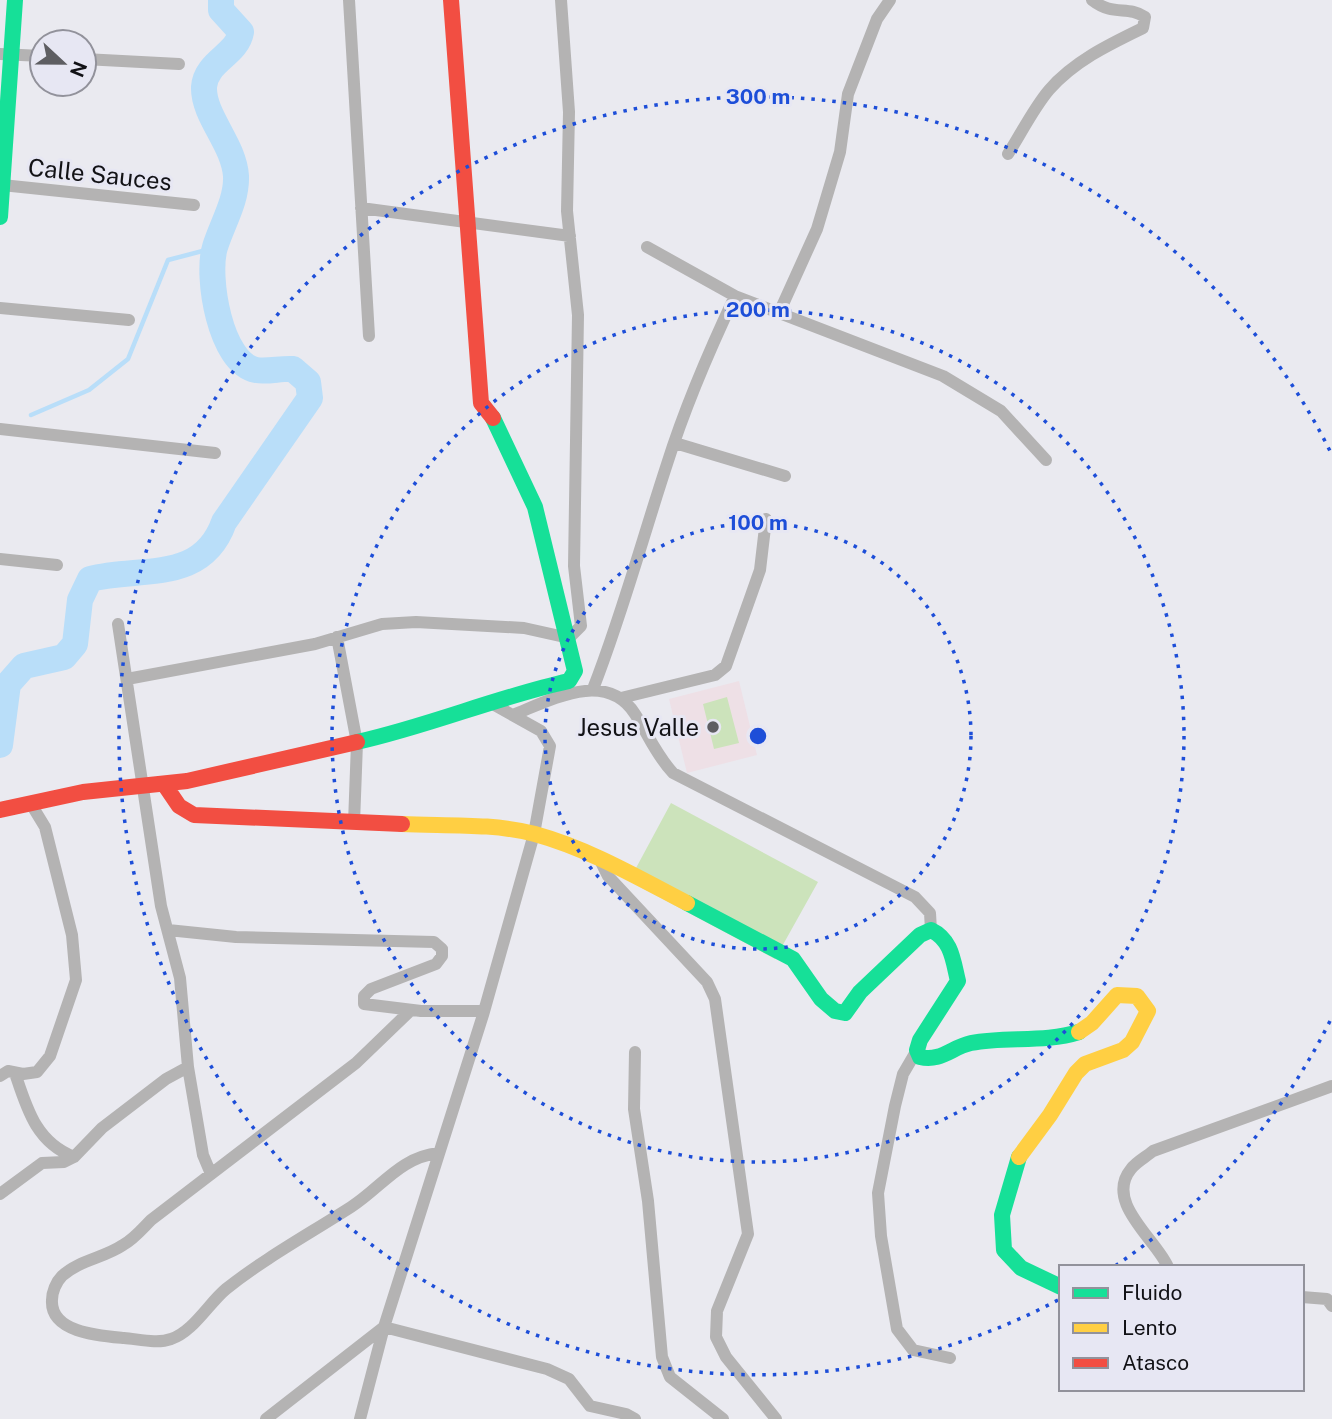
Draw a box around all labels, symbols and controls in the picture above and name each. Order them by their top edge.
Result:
north arrow [28,28,98,98]
text: N [66,58,92,80]
text: 300 m [726,84,790,109]
street label: Calle Sauces [27,153,173,195]
text: 200 m [726,297,790,322]
text: 100 m [728,510,788,535]
place label: Jesus Valle [577,713,699,741]
marker: Jesus Valle [705,719,721,735]
centre of rings [746,724,770,748]
legend [1059,1265,1304,1391]
text: Fluido [1122,1280,1182,1305]
text: Lento [1122,1315,1177,1340]
text: Atasco [1122,1350,1189,1375]

